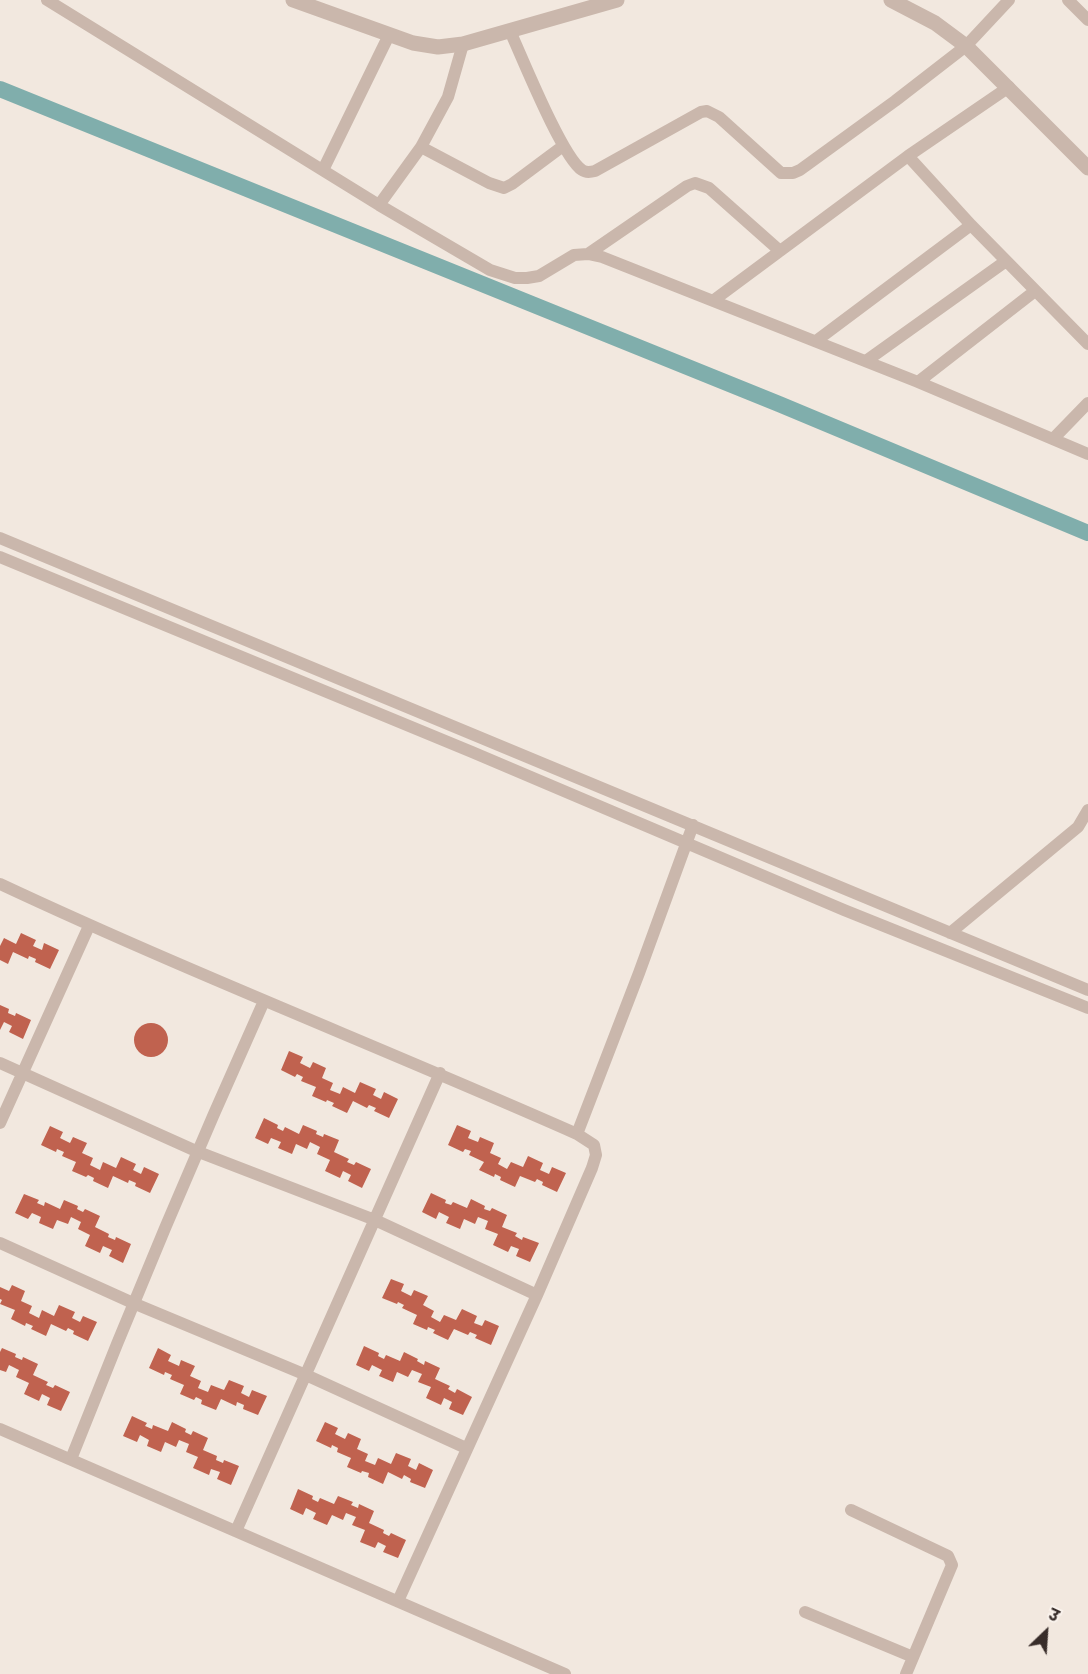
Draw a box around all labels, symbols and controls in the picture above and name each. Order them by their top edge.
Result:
north arrow [1016,1602,1076,1662]
text: उ [1045,1603,1063,1628]

